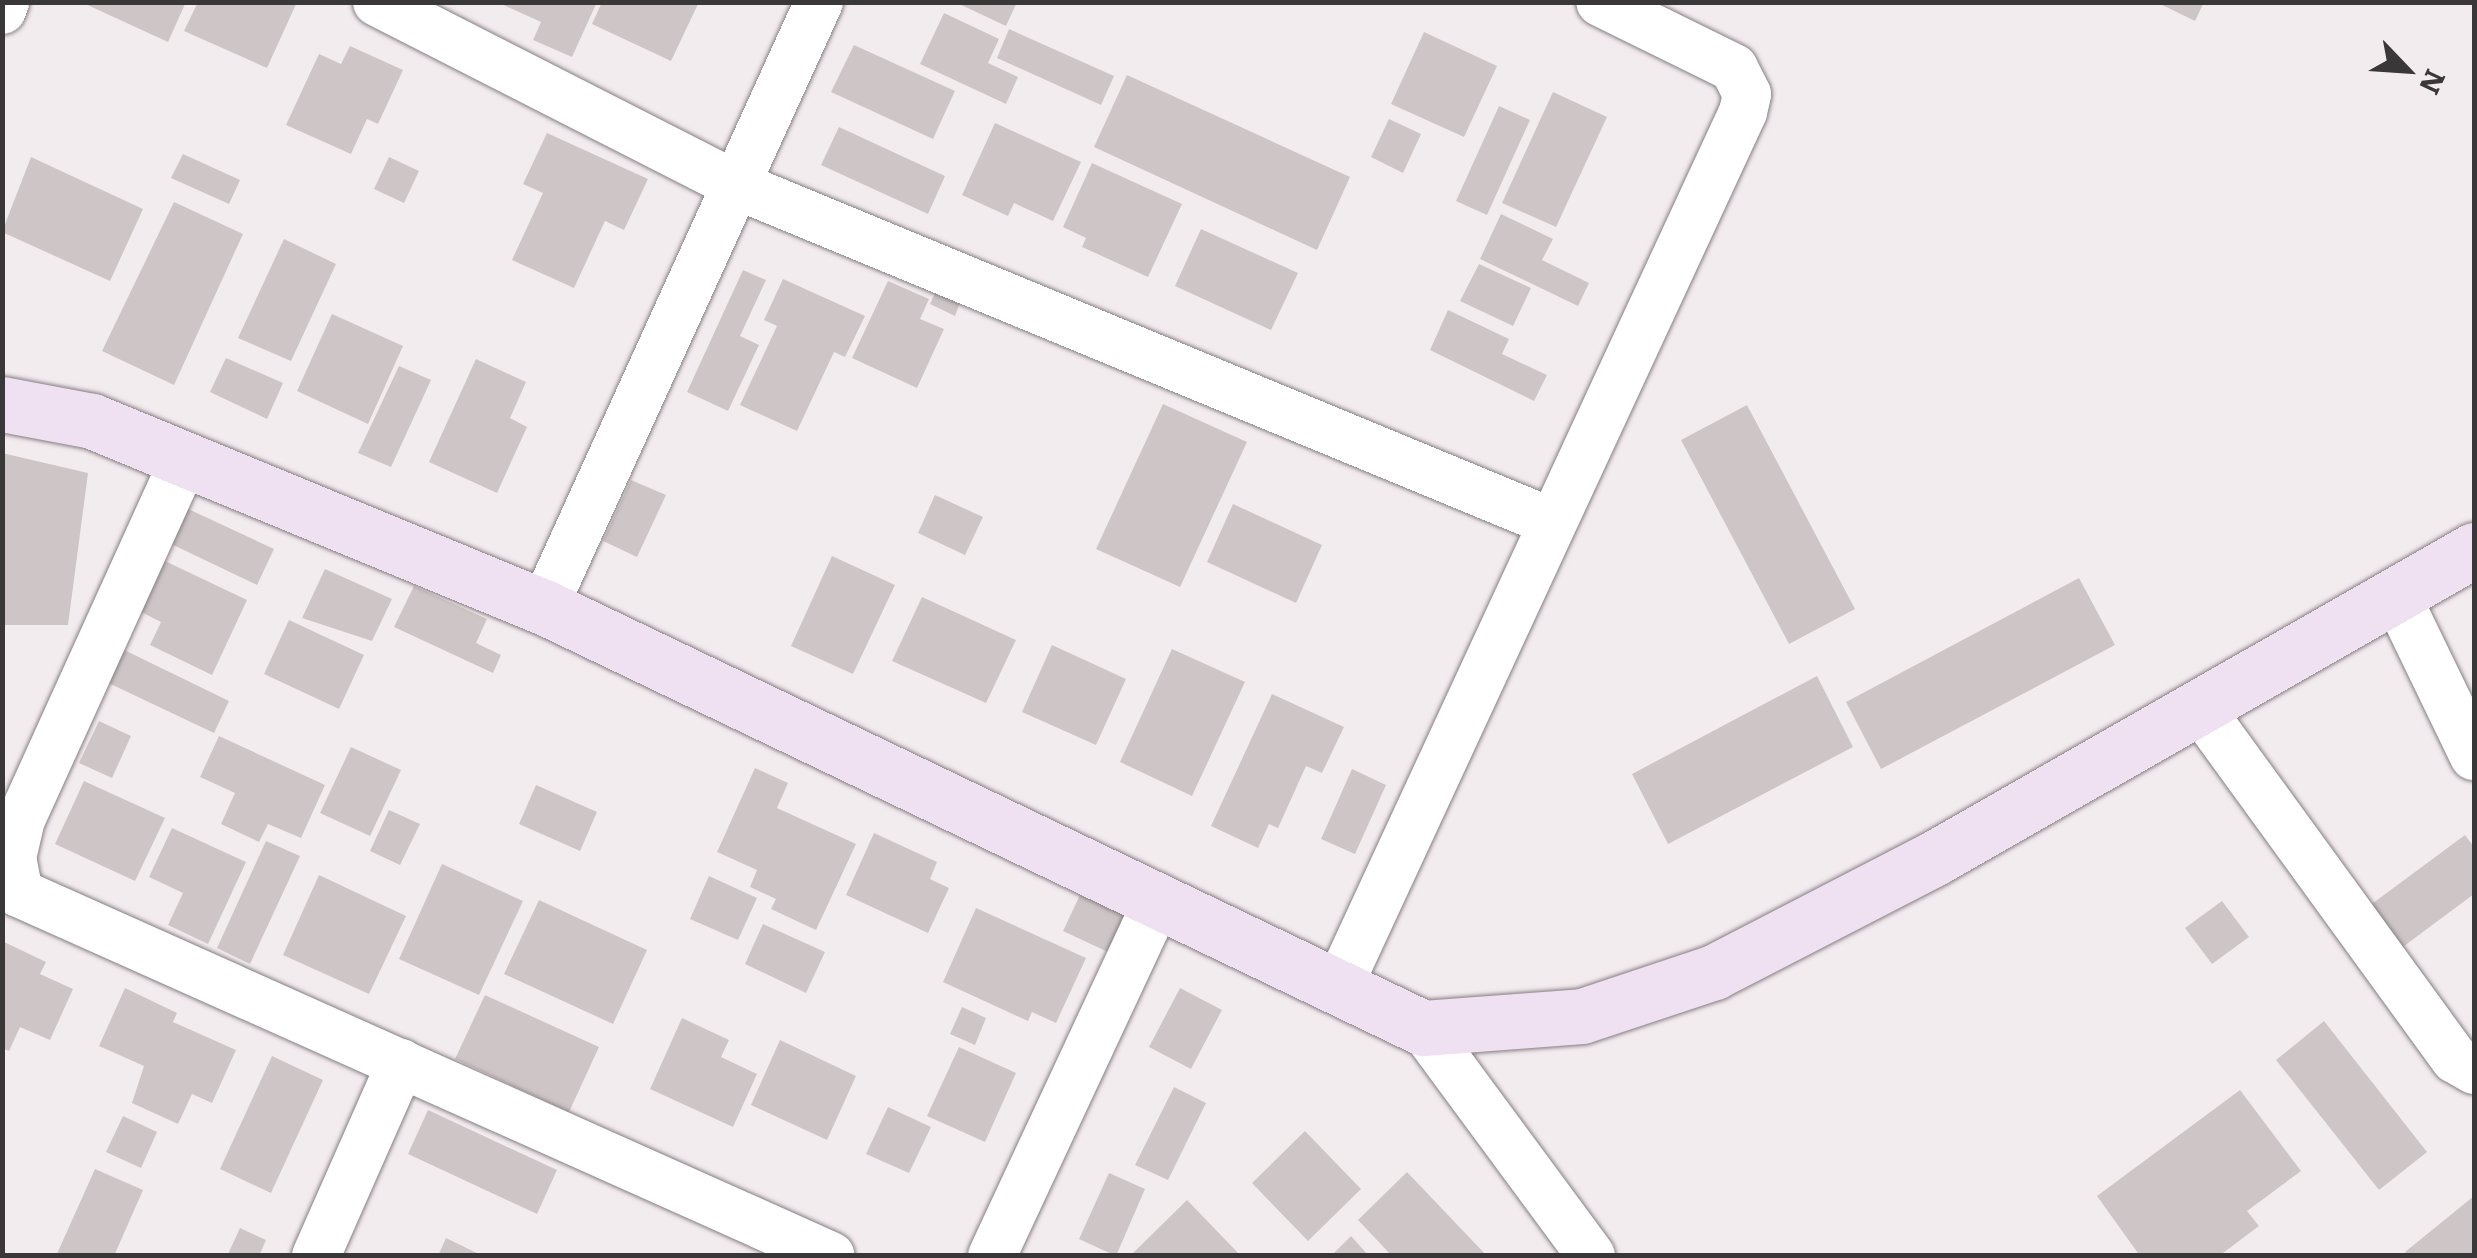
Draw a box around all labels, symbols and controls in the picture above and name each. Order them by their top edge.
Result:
north arrow [2357,20,2457,120]
text: N [2410,63,2458,102]

